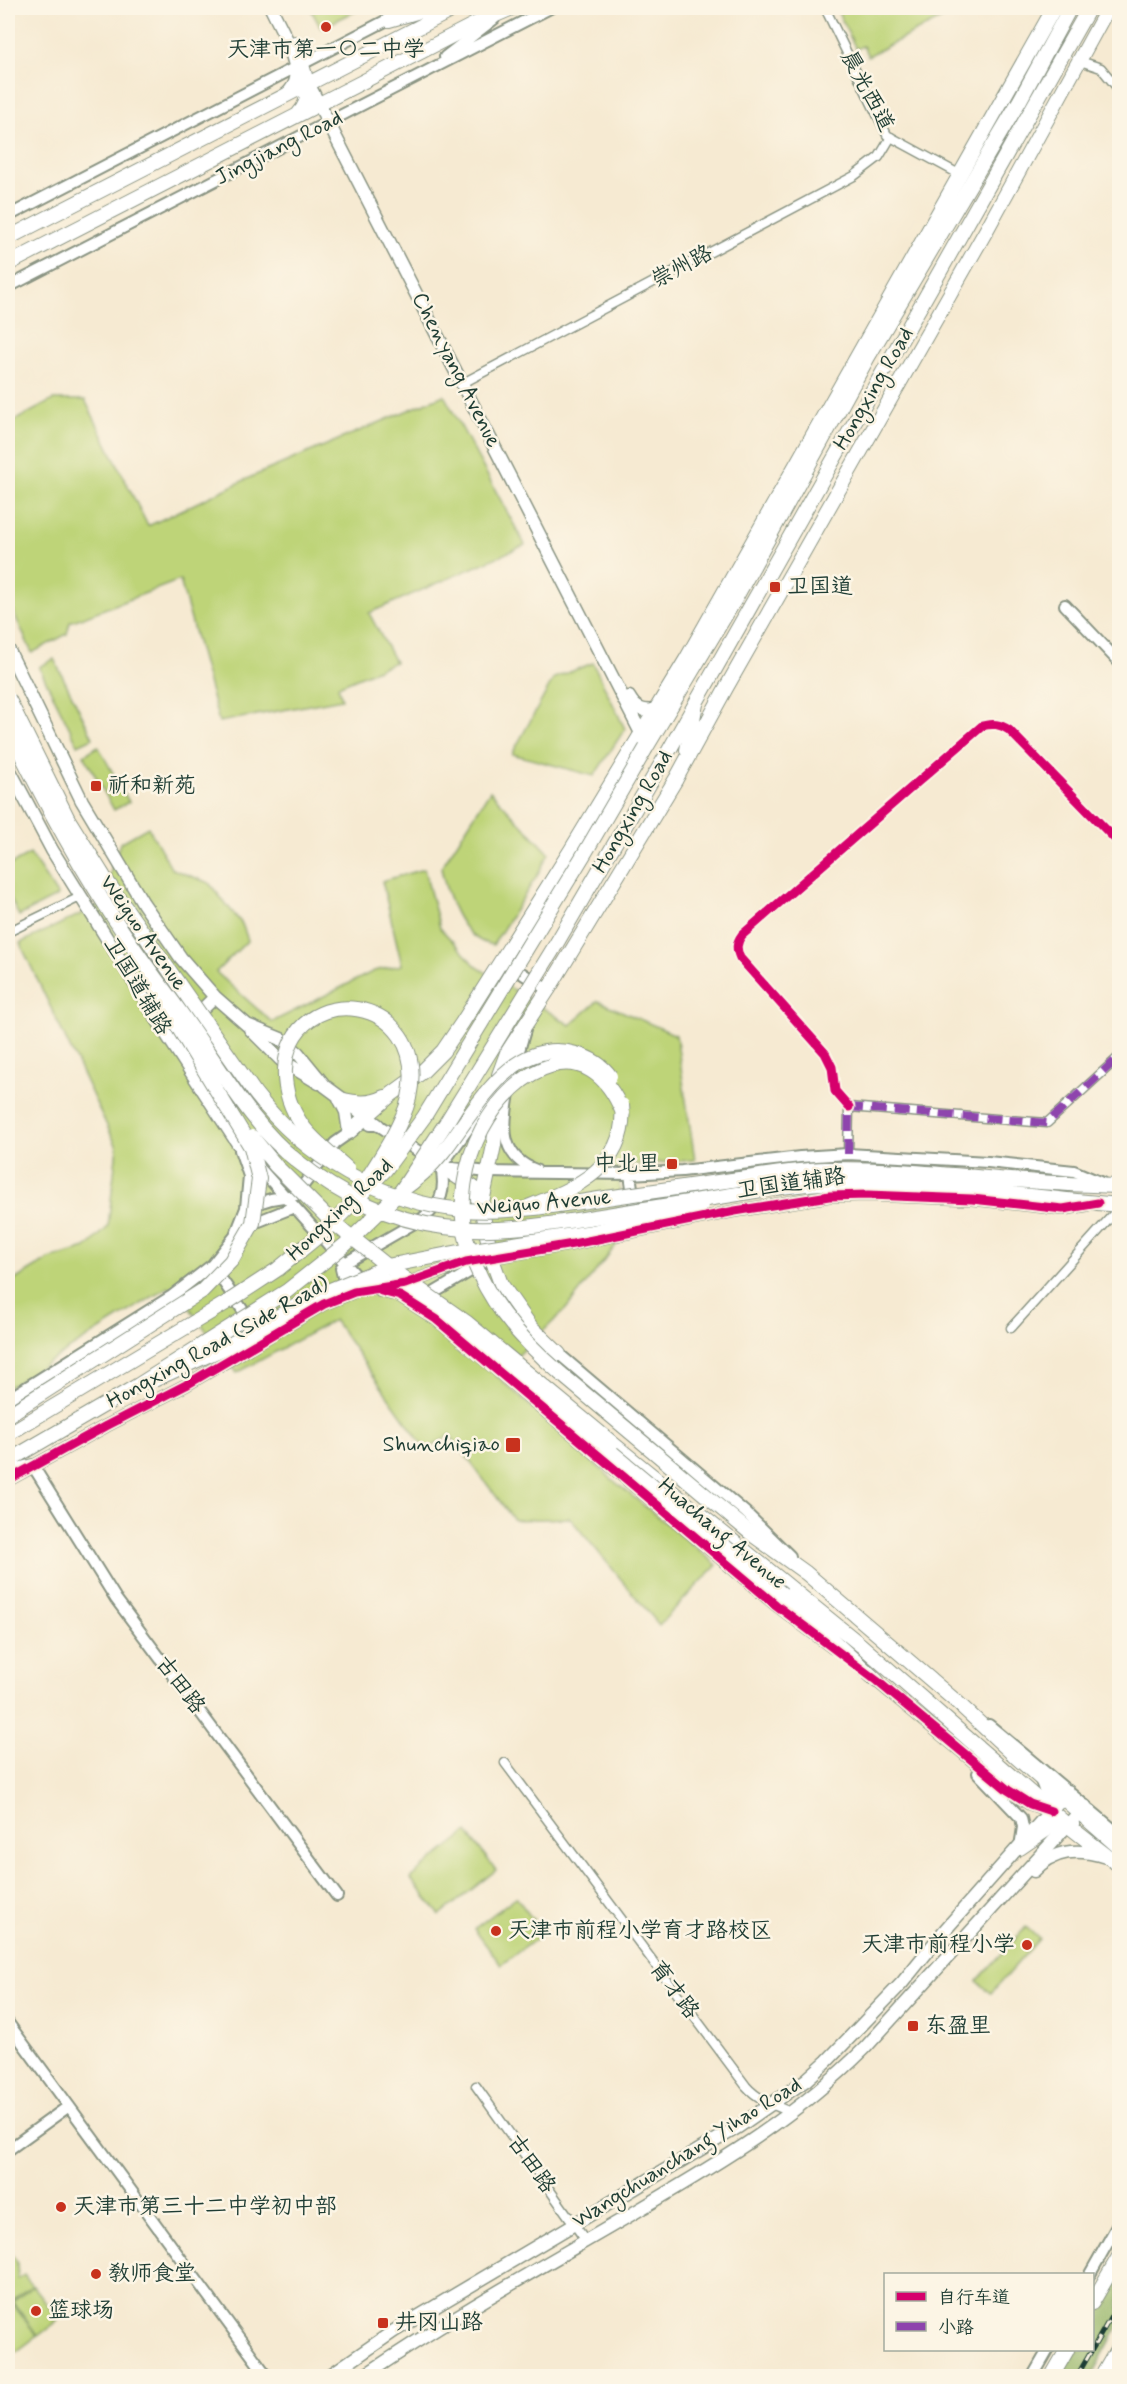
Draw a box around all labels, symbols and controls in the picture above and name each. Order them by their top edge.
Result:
marker: 天津市第一〇二中学 [319,20,333,34]
place label: 天津市第一〇二中学 [227,36,425,64]
street label: 晨光西道 [834,46,900,136]
street label: Jingjiang Road [210,104,349,195]
street label: 崇州路 [646,239,718,295]
street label: Chenyang Avenue [402,288,507,454]
street label: Hongxing Road [827,322,923,457]
place label: 卫国道 [787,573,853,601]
marker: 卫国道 [768,580,782,594]
street label: Hongxing Road [586,745,682,880]
place label: 祈和新苑 [108,772,196,800]
marker: 祈和新苑 [89,779,103,793]
street label: Weiguo Avenue [92,870,193,997]
street label: 卫国道辅路 [97,932,177,1040]
place label: 中北里 [594,1150,660,1178]
street label: Hongxing Road [281,1152,401,1270]
marker: 中北里 [665,1157,679,1171]
street label: 卫国道辅路 [735,1162,847,1206]
street label: Weiguo Avenue [476,1183,612,1224]
street label: Hongxing Road (Side Road) [102,1270,336,1418]
place label: Shunchiqiao [382,1431,500,1459]
marker: Shunchiqiao [504,1436,522,1454]
street label: Huachang Avenue [650,1472,792,1598]
street label: 古田路 [149,1650,211,1720]
place label: 天津市前程小学育才路校区 [508,1917,772,1945]
marker: 天津市前程小学育才路校区 [489,1924,503,1938]
place label: 天津市前程小学 [861,1931,1015,1959]
marker: 天津市前程小学 [1020,1938,1034,1952]
street label: 育才路 [643,1955,705,2025]
place label: 东盈里 [925,2012,991,2040]
marker: 东盈里 [906,2019,920,2033]
street label: Wangchuanchang Yihao Road [567,2071,808,2238]
street label: 古田路 [501,2129,561,2199]
place label: 天津市第三十二中学初中部 [73,2193,337,2221]
marker: 天津市第三十二中学初中部 [54,2200,68,2214]
place label: 教师食堂 [108,2260,196,2288]
marker: 教师食堂 [89,2267,103,2281]
legend [884,2273,1094,2351]
text: 自行车道 [938,2286,1010,2310]
place label: 篮球场 [48,2297,114,2325]
marker: 篮球场 [29,2304,43,2318]
place label: 井冈山路 [395,2309,483,2337]
marker: 井冈山路 [376,2316,390,2330]
text: 小路 [938,2316,974,2340]

